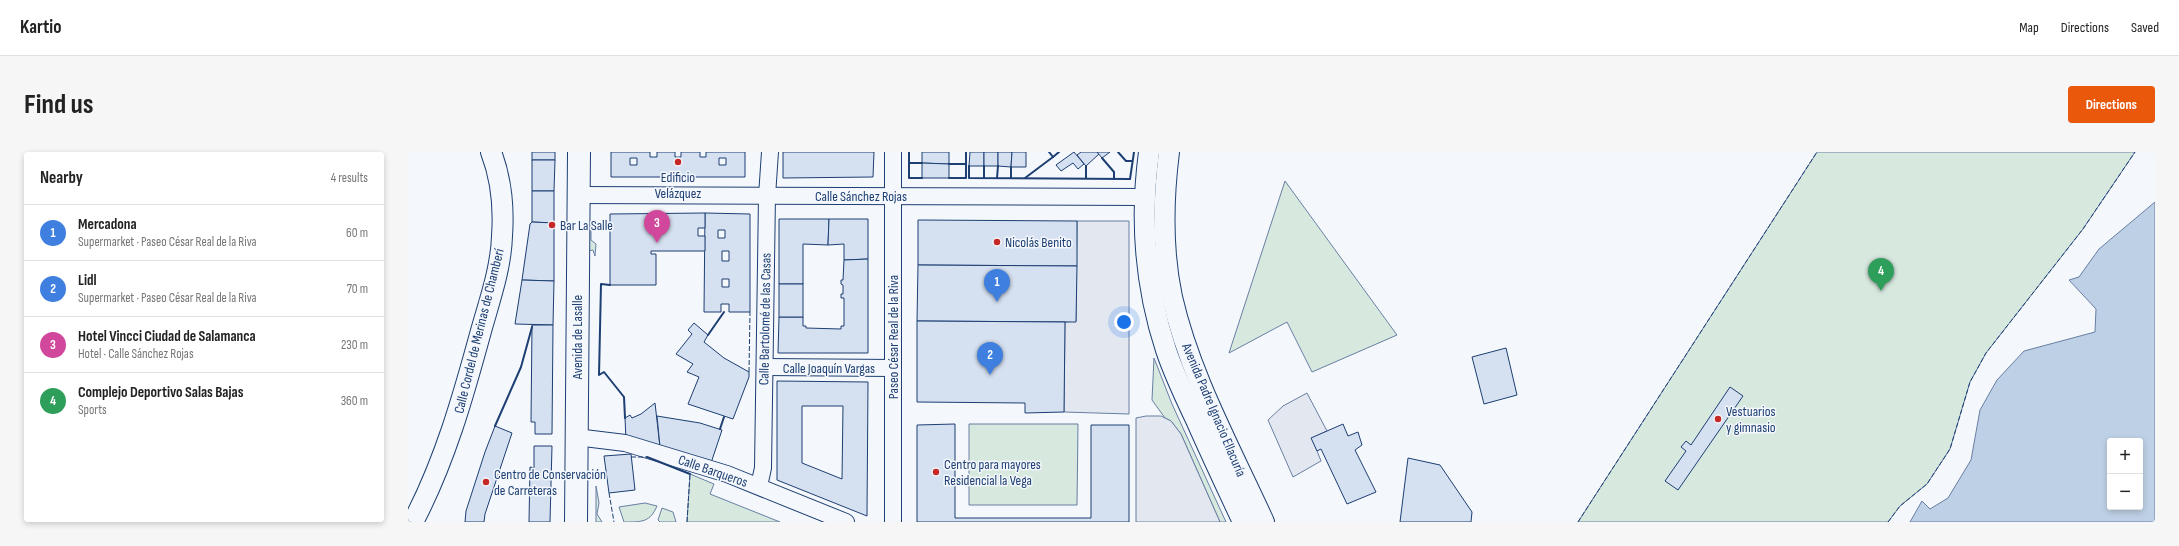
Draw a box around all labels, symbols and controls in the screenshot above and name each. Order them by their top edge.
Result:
text: Kartio [20,16,62,39]
text: Map [2019,19,2039,36]
text: Directions [2061,19,2109,36]
text: Saved [2131,19,2159,36]
button: Directions [2068,86,2155,123]
text: Find us [24,88,93,121]
marker: Edificio Velázquez [673,157,683,167]
text: Nearby [40,168,83,188]
place label: Edificio Velázquez [655,169,701,202]
text: 4 results [331,170,368,186]
street label: Calle Sánchez Rojas [815,188,907,205]
pin: 3 [644,210,670,243]
text: Mercadona [78,215,137,234]
place label: Bar La Salle [560,217,613,234]
marker: Bar La Salle [547,220,557,230]
text: 1 [50,225,56,241]
text: 60 m [346,225,368,241]
text: Supermarket · Paseo César Real de la Riva [78,234,257,250]
place label: Nicolás Benito [1005,234,1072,251]
marker: Nicolás Benito [992,237,1002,247]
street label: Calle Cordel de Merinas de Chamberí [450,246,508,415]
street label: Calle Bartolomé de las Casas [755,253,775,385]
pin: 4 [1868,258,1894,291]
pin: 1 [984,269,1010,302]
text: Lidl [78,271,97,290]
street label: Paseo César Real de la Riva [885,275,902,399]
text: 2 [50,281,56,297]
text: 70 m [347,281,368,297]
text: Supermarket · Paseo César Real de la Riva [78,290,257,306]
street label: Avenida de Lasalle [569,295,586,380]
your location [1114,312,1134,332]
text: Hotel Vincci Ciudad de Salamanca [78,327,256,346]
text: 3 [50,337,56,353]
text: 230 m [341,337,368,353]
street label: Avenida Padre Ignacio Ellacuría [1178,340,1250,479]
pin: 2 [977,342,1003,375]
text: Hotel · Calle Sánchez Rojas [78,346,194,362]
street label: Calle Joaquín Vargas [783,360,875,377]
text: Complejo Deportivo Salas Bajas [78,383,243,402]
text: 4 [50,393,56,409]
text: 360 m [341,393,368,409]
text: Sports [78,402,107,418]
place label: Vestuarios y gimnasio [1726,403,1776,436]
marker: Vestuarios y gimnasio [1713,414,1723,424]
map controls [2107,438,2143,510]
button: + [2107,438,2143,474]
street label: Calle Barqueros [676,451,750,491]
place label: Centro para mayores Residencial la Vega [944,456,1041,489]
place label: Centro de Conservación de Carreteras [494,466,606,499]
marker: Centro para mayores Residencial la Vega [931,467,941,477]
button: − [2107,474,2143,510]
marker: Centro de Conservación de Carreteras [481,477,491,487]

